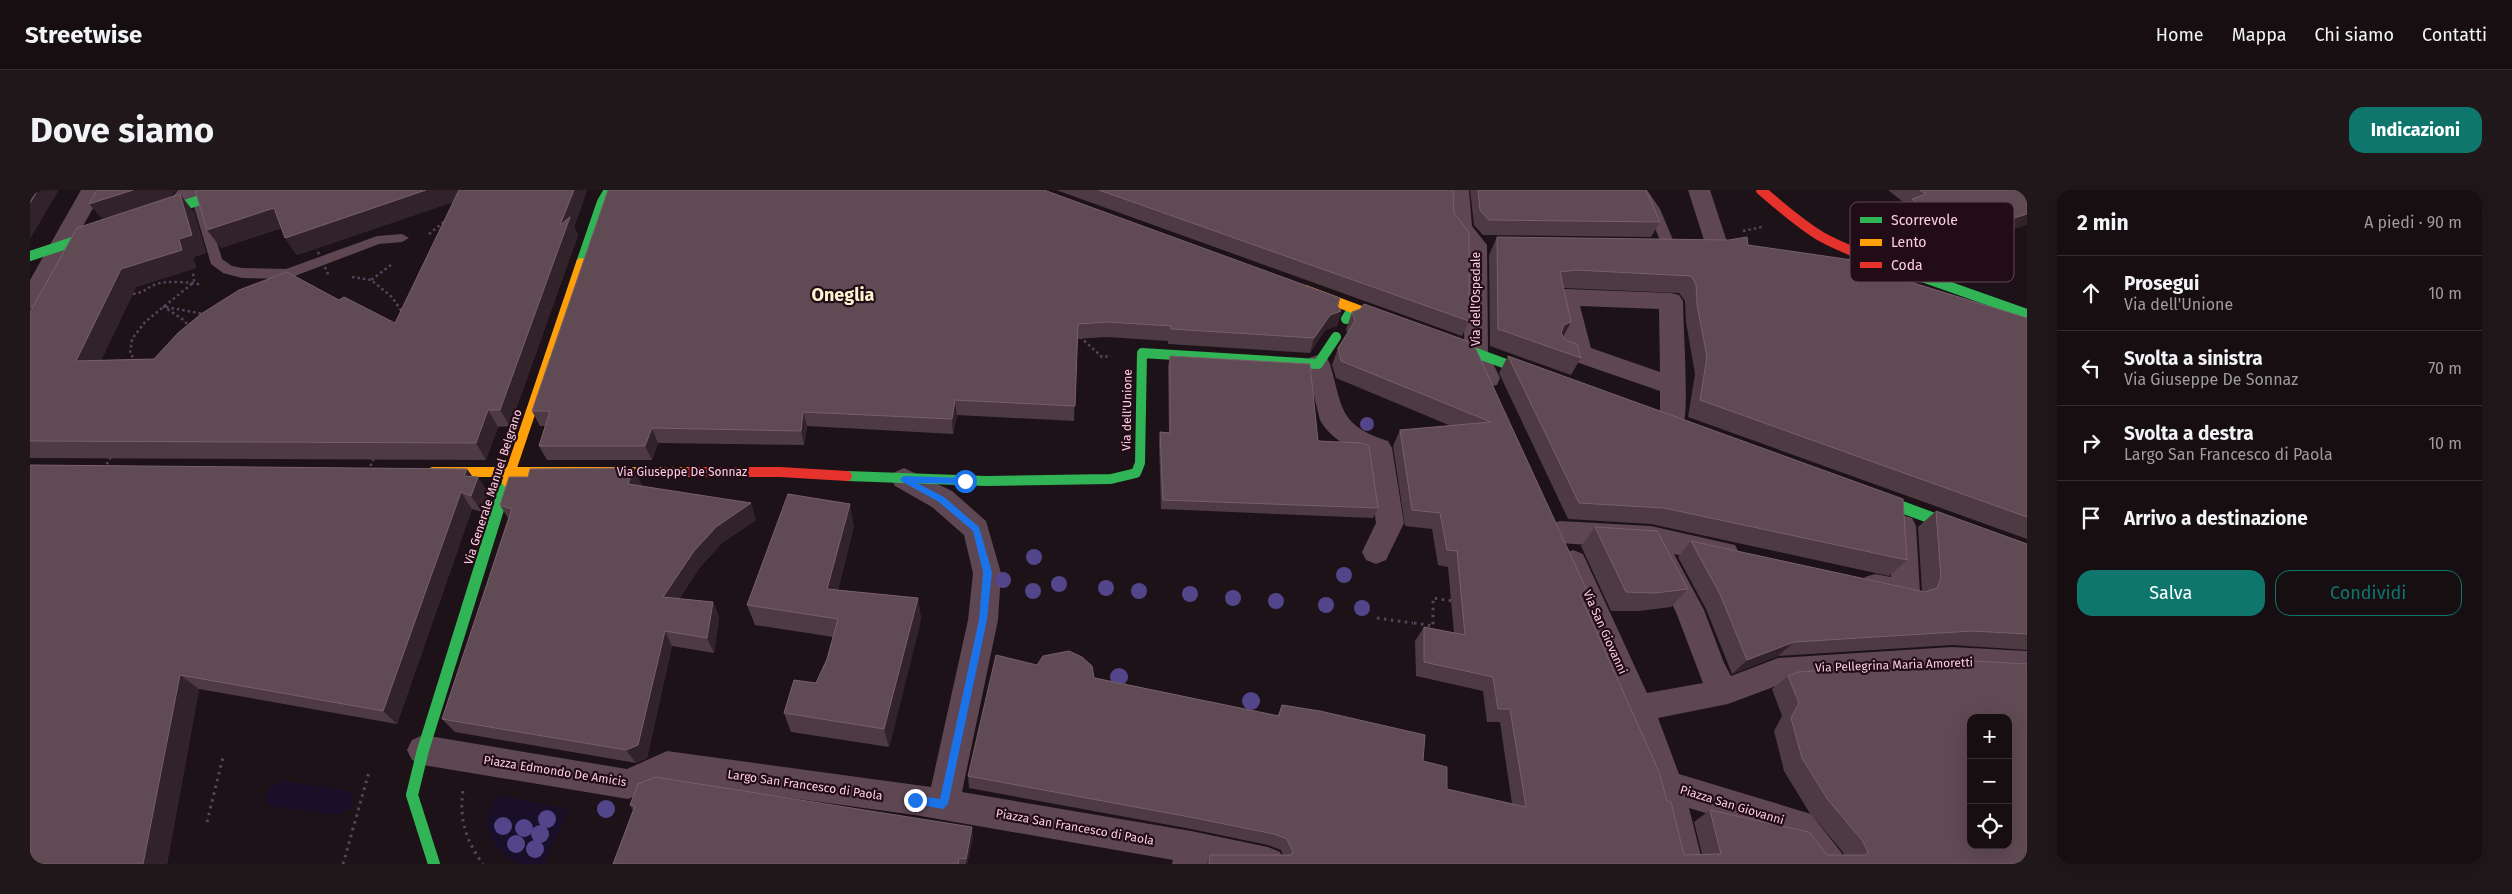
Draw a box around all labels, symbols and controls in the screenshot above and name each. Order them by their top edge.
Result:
text: Streetwise [25,21,142,49]
text: Home [2156,24,2204,46]
text: Mappa [2232,24,2286,46]
text: Chi siamo [2314,24,2394,46]
text: Contatti [2422,24,2487,46]
button: Indicazioni [2349,107,2482,153]
text: Dove siamo [30,109,214,151]
legend [1850,202,2014,282]
text: 2 min [2077,210,2129,236]
text: Scorrevole [1891,212,1958,229]
text: A piedi · 90 m [2364,213,2462,232]
text: Lento [1891,234,1926,251]
street label: Via dell'Ospedale [1469,252,1483,346]
text: Coda [1891,257,1923,274]
text: Prosegui [2124,272,2199,295]
icon: ahead [2077,279,2105,307]
district label: Oneglia [812,284,875,306]
text: 10 m [2428,284,2462,303]
text: Via dell'Unione [2124,295,2233,314]
text: Svolta a sinistra [2124,347,2263,370]
icon: left [2077,354,2105,382]
text: 70 m [2428,359,2462,378]
street label: Via dell'Unione [1119,369,1135,451]
text: Via Giuseppe De Sonnaz [2124,370,2298,389]
street label: Via Generale Manuel Belgrano [461,407,525,567]
text: Svolta a destra [2124,422,2254,445]
icon: right [2077,429,2105,457]
text: 10 m [2428,434,2462,453]
text: Largo San Francesco di Paola [2124,445,2333,464]
street label: Via Giuseppe De Sonnaz [617,465,747,479]
route start [954,470,977,493]
icon: arrive [2077,504,2105,532]
text: Arrivo a destinazione [2124,507,2308,530]
button: Salva [2077,570,2265,616]
button: Condividi [2275,570,2462,616]
street label: Via San Giovanni [1580,588,1630,676]
street label: Via Pellegrina Maria Amoretti [1815,655,1973,675]
map controls [1967,714,2012,849]
button: + [1967,714,2012,759]
street label: Piazza Edmondo De Amicis [482,753,628,789]
button: − [1967,759,2012,804]
street label: Largo San Francesco di Paola [727,767,883,803]
street label: Piazza San Giovanni [1678,783,1786,827]
route end [904,789,927,812]
button: locate [1967,804,2012,849]
street label: Piazza San Francesco di Paola [995,806,1155,848]

